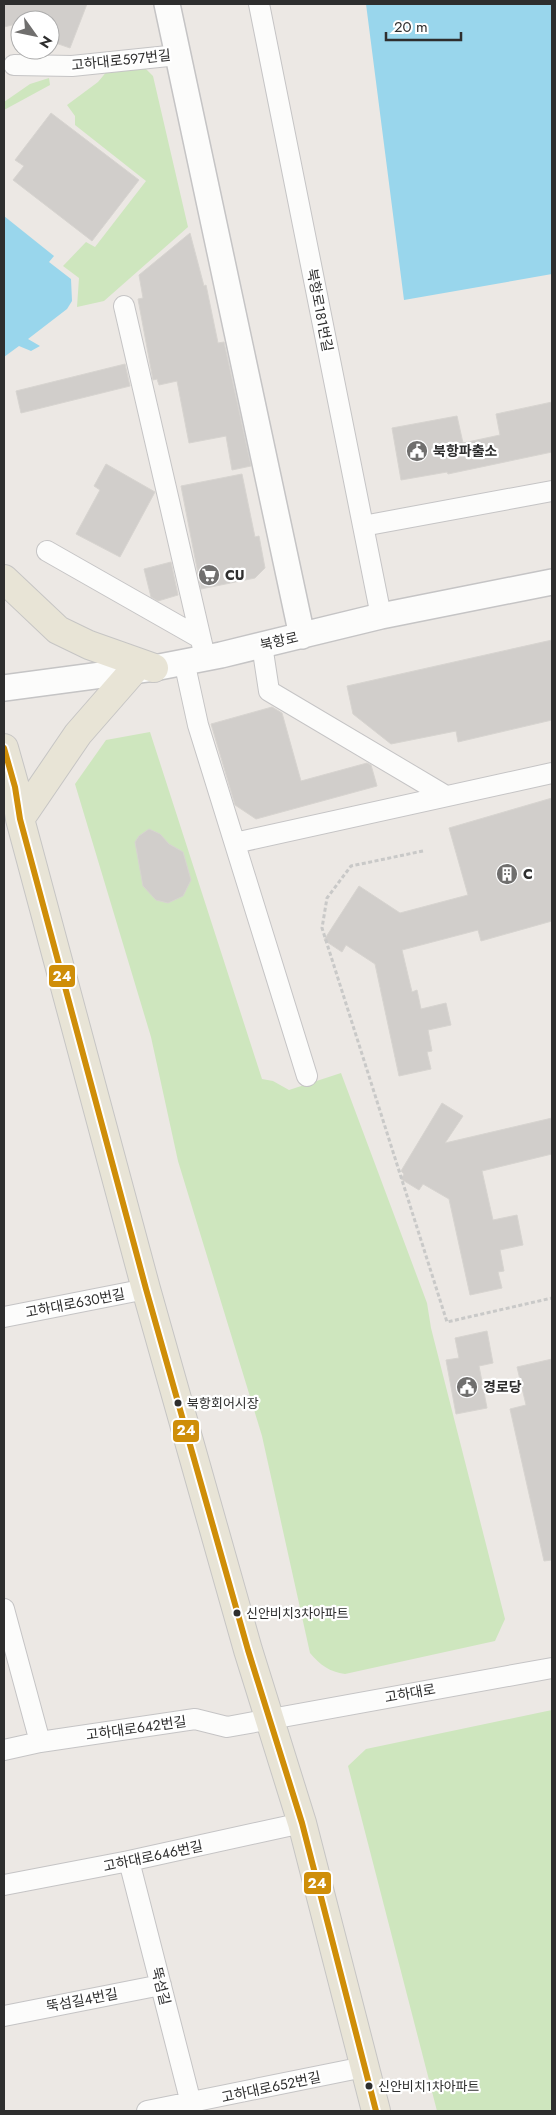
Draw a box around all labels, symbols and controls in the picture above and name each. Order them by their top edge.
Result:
north arrow [10,10,60,60]
scale bar [386,10,461,42]
text: 20 m [394,16,428,38]
text: N [34,32,57,52]
street label: 고하대로597번길 [70,45,172,75]
street label: 북항로181번길 [302,267,338,353]
public building icon: 북항파출소 [405,439,429,463]
place label: 북항파출소 [433,441,498,461]
supermarket icon: CU [197,563,221,587]
place label: CU [225,565,245,585]
street label: 북항로 [258,627,300,655]
building icon: C [495,862,519,886]
place label: C [523,864,533,884]
line badge: 24 [48,964,76,988]
text: 24 [53,966,72,986]
street label: 고하대로630번길 [23,1284,127,1322]
public building icon: 경로당 [455,1375,479,1399]
place label: 경로당 [483,1377,522,1397]
place label: 북항회어시장 [187,1394,259,1413]
marker: 북항회어시장 [173,1398,183,1408]
line badge: 24 [172,1419,200,1443]
text: 24 [177,1420,196,1440]
place label: 신안비치3차아파트 [246,1604,349,1623]
marker: 신안비치3차아파트 [232,1608,242,1618]
street label: 고하대로 [383,1679,437,1707]
street label: 고하대로642번길 [84,1711,188,1745]
street label: 고하대로646번길 [101,1836,205,1876]
line badge: 24 [303,1871,332,1895]
text: 24 [308,1873,327,1893]
street label: 뚝섬길 [147,1965,175,2007]
street label: 뚝섬길4번길 [44,1983,120,2017]
street label: 고하대로652번길 [219,2067,323,2107]
place label: 신안비치1차아파트 [378,2077,480,2096]
marker: 신안비치1차아파트 [364,2081,374,2091]

